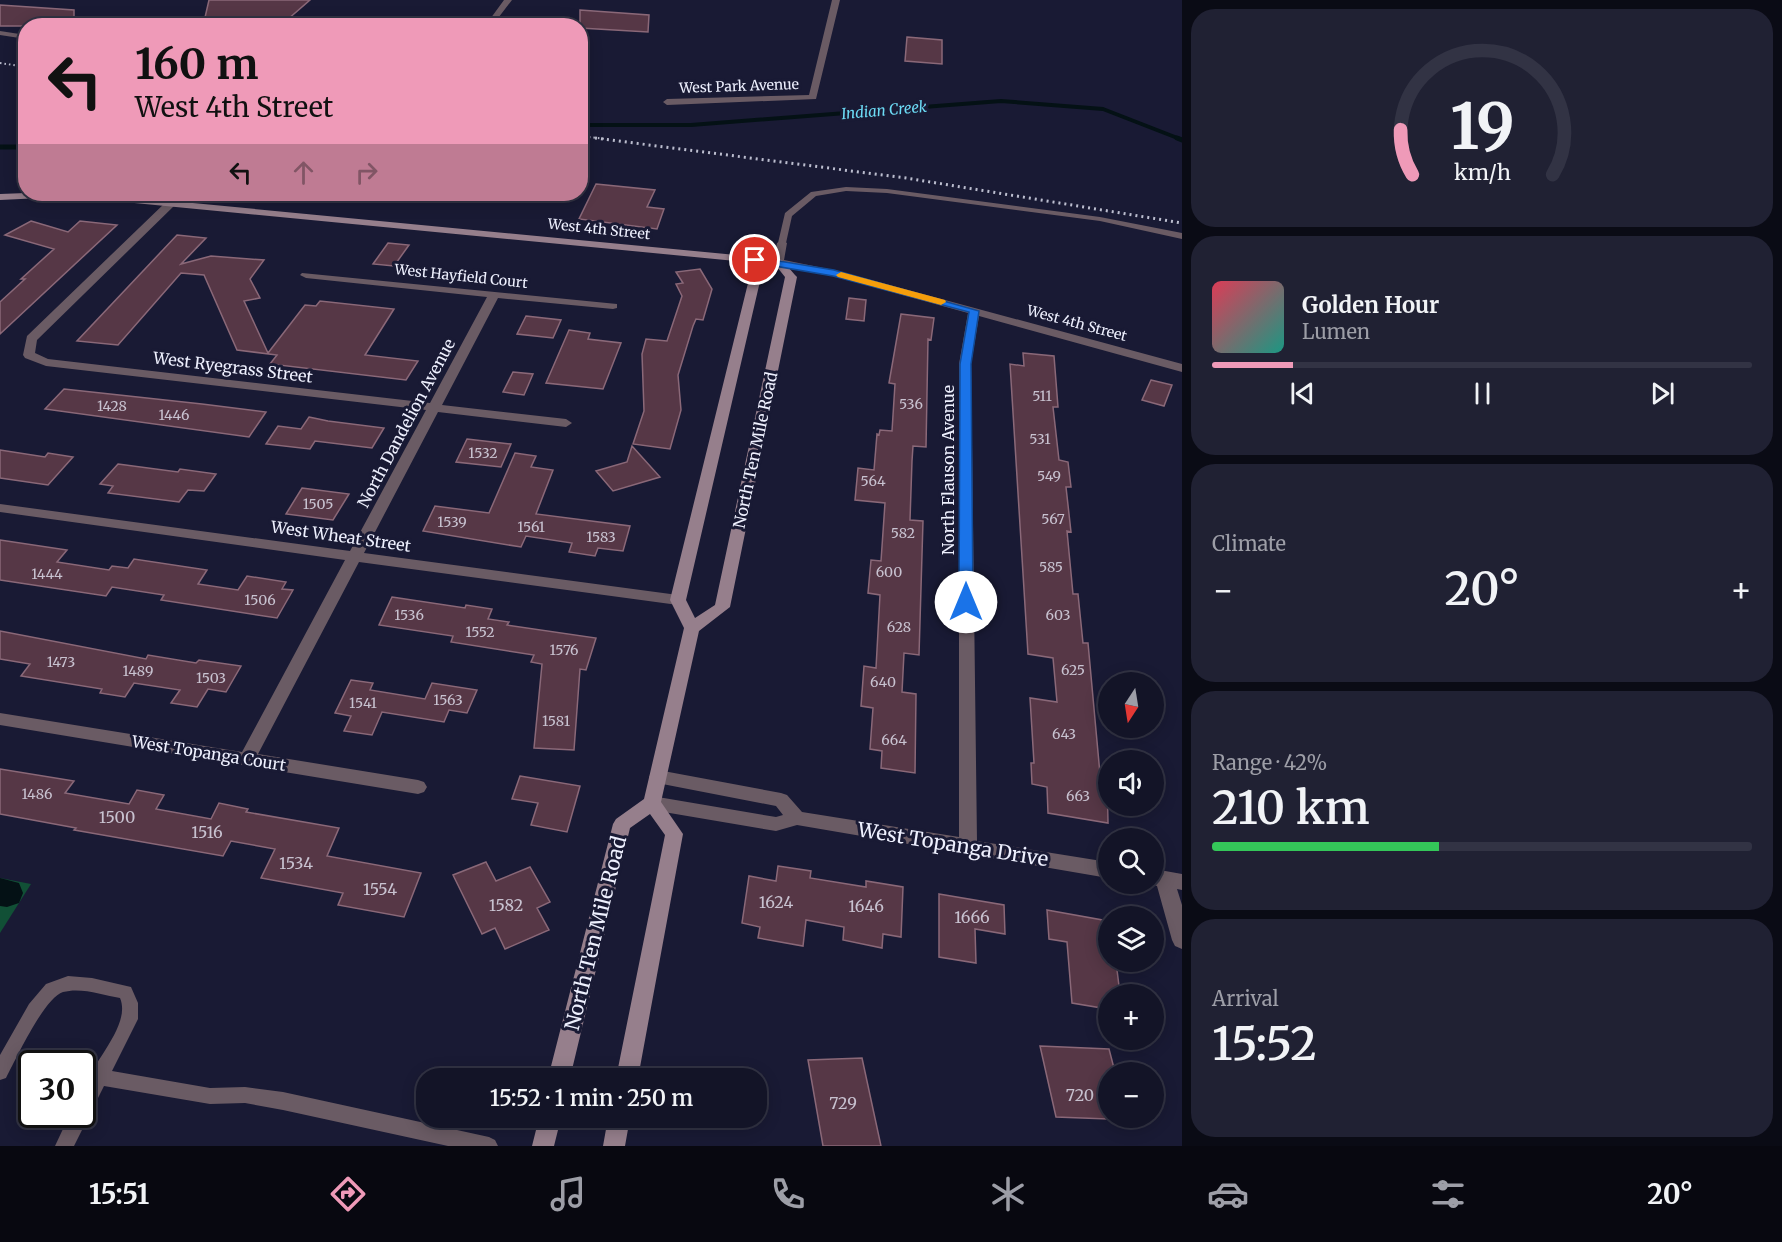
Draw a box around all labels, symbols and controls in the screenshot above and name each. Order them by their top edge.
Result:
text: 160 m [135,38,259,90]
icon: left [36,42,114,120]
street label: West Park Avenue [678,75,799,97]
text: 19 [1450,88,1514,166]
text: West 4th Street [135,90,333,124]
water label: Indian Creek [840,97,928,123]
icon: left [224,156,257,189]
icon: ahead [287,156,320,189]
icon: right [350,156,383,189]
text: km/h [1454,160,1510,187]
street label: West 4th Street [546,215,652,243]
pin [729,234,780,285]
icon: arrive [738,243,771,276]
street label: West Hayfield Court [392,260,529,292]
text: Golden Hour [1302,291,1439,319]
street label: West 4th Street [1024,301,1129,345]
text: Lumen [1302,319,1370,344]
street label: North Dandelion Avenue [353,335,459,511]
street label: West Ryegrass Street [151,347,315,387]
street label: North Ten Mile Road [729,370,781,530]
icon: previous [1286,377,1319,410]
icon: pause [1466,377,1499,410]
icon: next [1646,377,1679,410]
street label: North Flauson Avenue [938,385,958,555]
house number: 511 [1032,387,1052,405]
house number: 536 [899,395,923,413]
house number: 1428 [97,397,127,415]
house number: 1446 [158,406,190,424]
house number: 531 [1029,430,1051,448]
house number: 1532 [468,444,498,462]
house number: 549 [1037,467,1061,485]
house number: 564 [860,472,886,490]
house number: 1505 [303,495,333,513]
house number: 567 [1041,510,1065,528]
house number: 1539 [437,513,467,531]
street label: West Wheat Street [269,516,413,556]
house number: 1561 [517,518,545,536]
house number: 582 [891,524,915,542]
house number: 1583 [586,528,616,546]
text: Climate [1212,531,1286,556]
house number: 585 [1039,558,1063,576]
text: 20° [1444,561,1520,617]
house number: 600 [876,563,902,581]
house number: 1444 [31,565,63,583]
position arrow [934,570,998,634]
text: − [1212,570,1234,611]
text: + [1730,570,1752,611]
house number: 1506 [244,591,276,609]
house number: 1536 [394,606,424,624]
house number: 603 [1046,606,1070,624]
house number: 628 [887,618,911,636]
house number: 1552 [465,623,495,641]
house number: 1576 [549,641,579,659]
house number: 1473 [47,653,75,671]
house number: 625 [1061,661,1085,679]
house number: 1489 [123,662,153,680]
house number: 1503 [196,669,226,687]
north arrow [1098,672,1164,738]
map controls [1098,672,1164,1128]
house number: 640 [870,673,896,691]
house number: 1563 [433,691,463,709]
house number: 1541 [349,694,377,712]
house number: 1581 [542,712,570,730]
house number: 643 [1052,725,1076,743]
street label: West Topanga Court [130,731,288,775]
house number: 664 [881,731,907,749]
button: sound [1098,750,1164,816]
text: Range · 42% [1212,750,1327,775]
text: 210 km [1212,780,1370,836]
house number: 1486 [22,785,52,803]
house number: 663 [1066,787,1090,805]
house number: 1500 [99,807,135,827]
street label: West Topanga Drive [855,816,1050,871]
house number: 1516 [191,822,223,842]
button: search [1098,828,1164,894]
street label: North Ten Mile Road [559,833,631,1033]
house number: 1534 [279,853,313,873]
house number: 1554 [363,879,397,899]
house number: 1624 [759,892,793,912]
house number: 1582 [489,895,523,915]
house number: 1646 [848,896,884,916]
button: layers [1098,906,1164,972]
house number: 1666 [954,907,990,927]
button: + [1098,984,1164,1050]
text: Arrival [1212,986,1279,1011]
text: 15:52 [1212,1016,1317,1072]
speed limit sign: 30 [18,1050,96,1128]
button: − [1098,1062,1164,1128]
text: 15:52 · 1 min · 250 m [490,1084,693,1112]
house number: 720 [1066,1085,1094,1105]
house number: 729 [829,1093,857,1113]
icon: directions [327,1173,369,1215]
icon: music [547,1173,589,1215]
icon: phone [767,1173,809,1215]
icon: climate [987,1173,1029,1215]
icon: car [1207,1173,1249,1215]
icon: filters [1427,1173,1469,1215]
text: 15:51 [89,1177,149,1211]
text: 20° [1647,1177,1693,1211]

